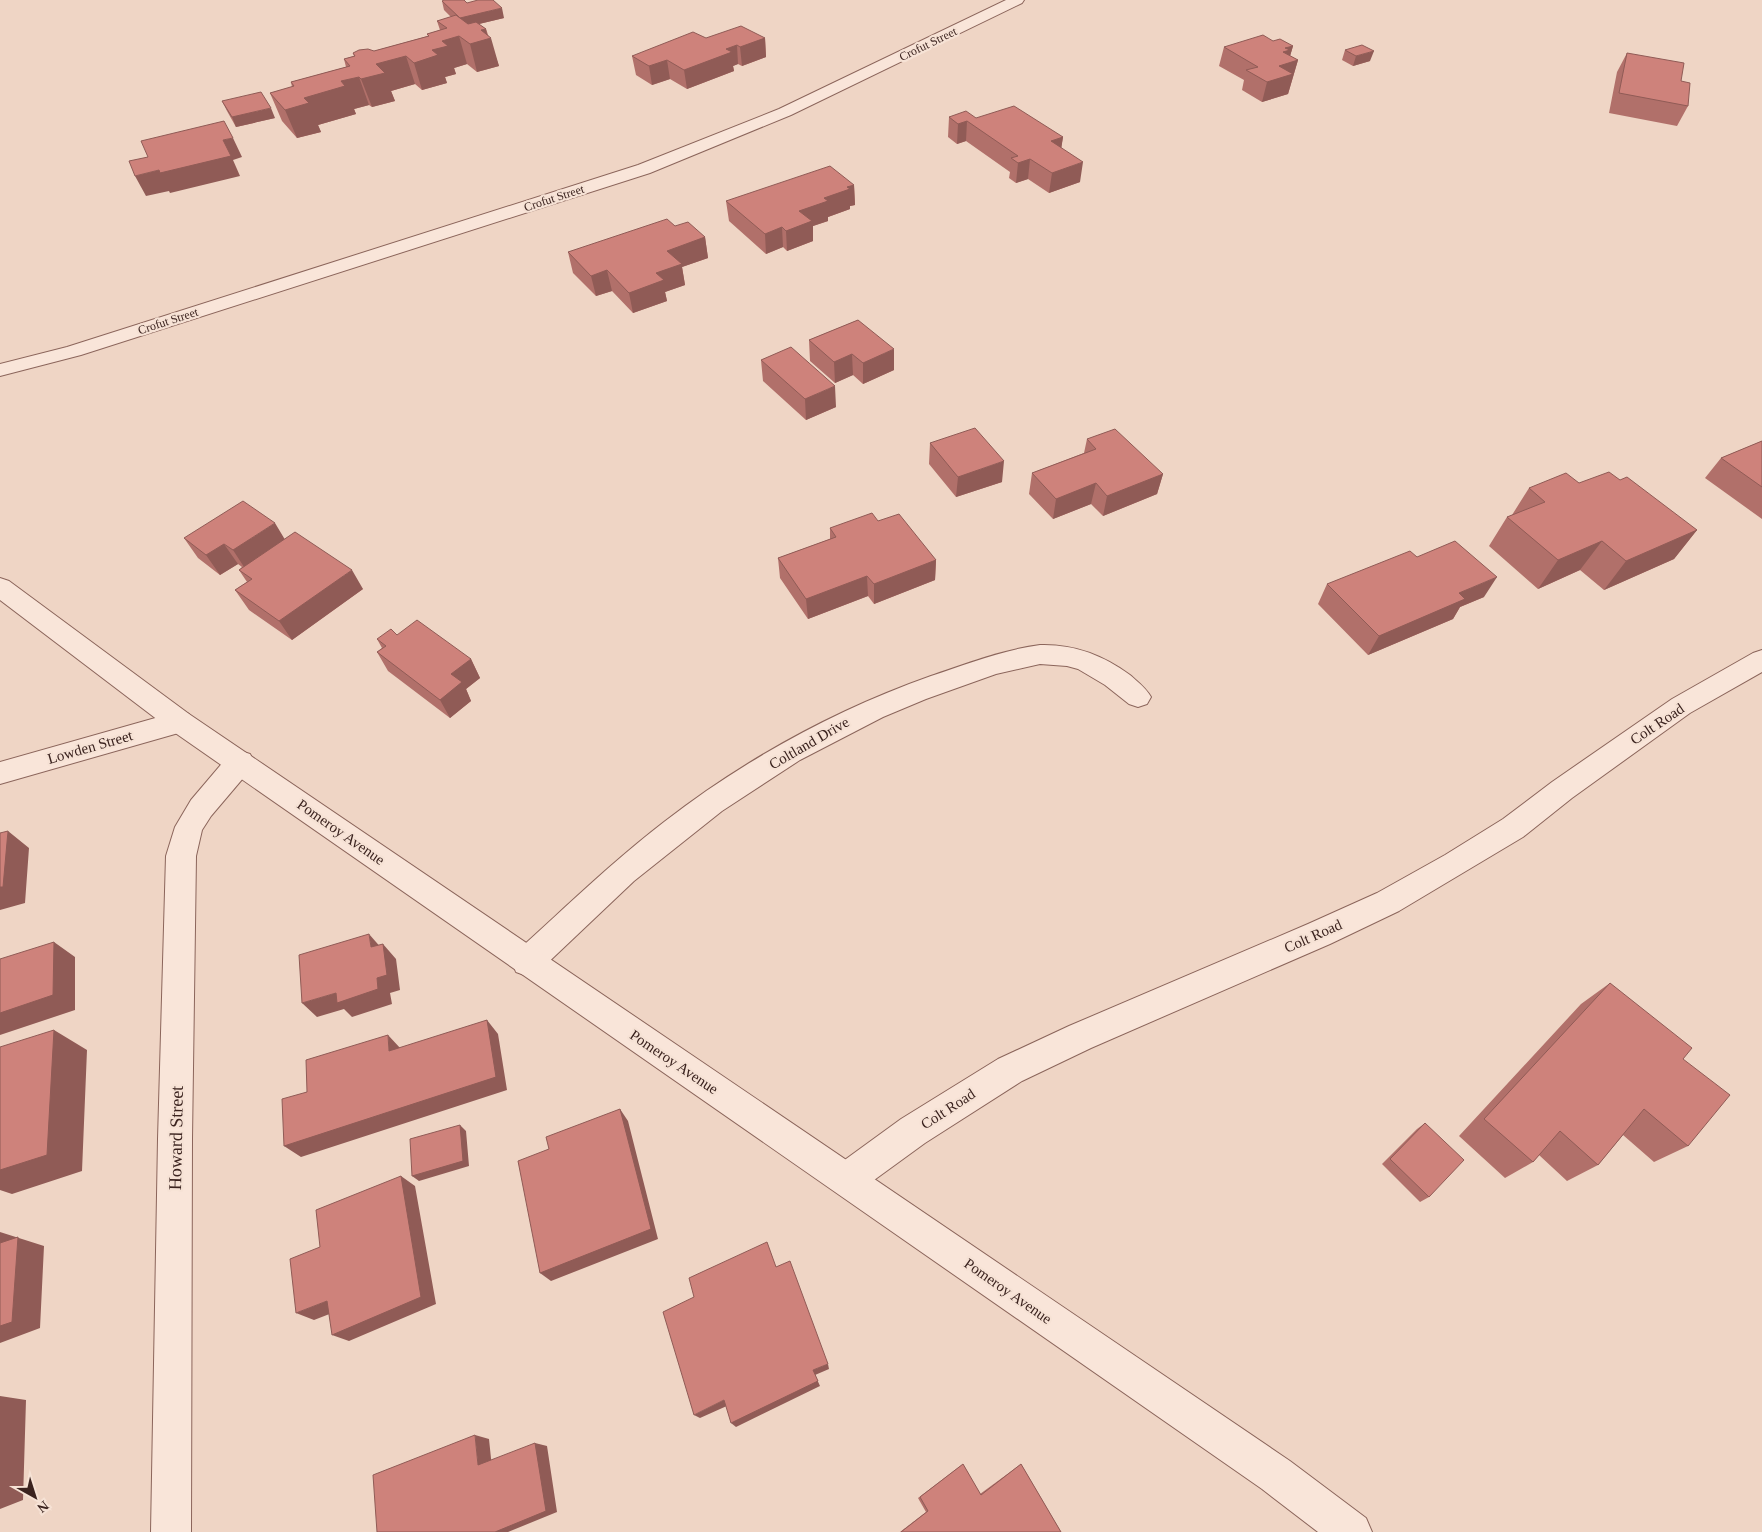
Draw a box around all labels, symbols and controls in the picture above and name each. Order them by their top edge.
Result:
street label: Crofut Street [897,24,960,64]
street label: Crofut Street [522,182,586,214]
street label: Crofut Street [136,305,200,337]
street label: Colt Road [1627,700,1687,748]
street label: Coltland Drive [766,714,852,772]
street label: Lowden Street [46,727,135,767]
street label: Pomeroy Avenue [294,796,388,868]
street label: Colt Road [1282,916,1345,956]
street label: Pomeroy Avenue [627,1027,721,1098]
street label: Colt Road [918,1085,978,1132]
street label: Howard Street [165,1086,187,1190]
street label: Pomeroy Avenue [961,1255,1055,1327]
north arrow [10,1472,60,1522]
text: N [34,1498,52,1516]

